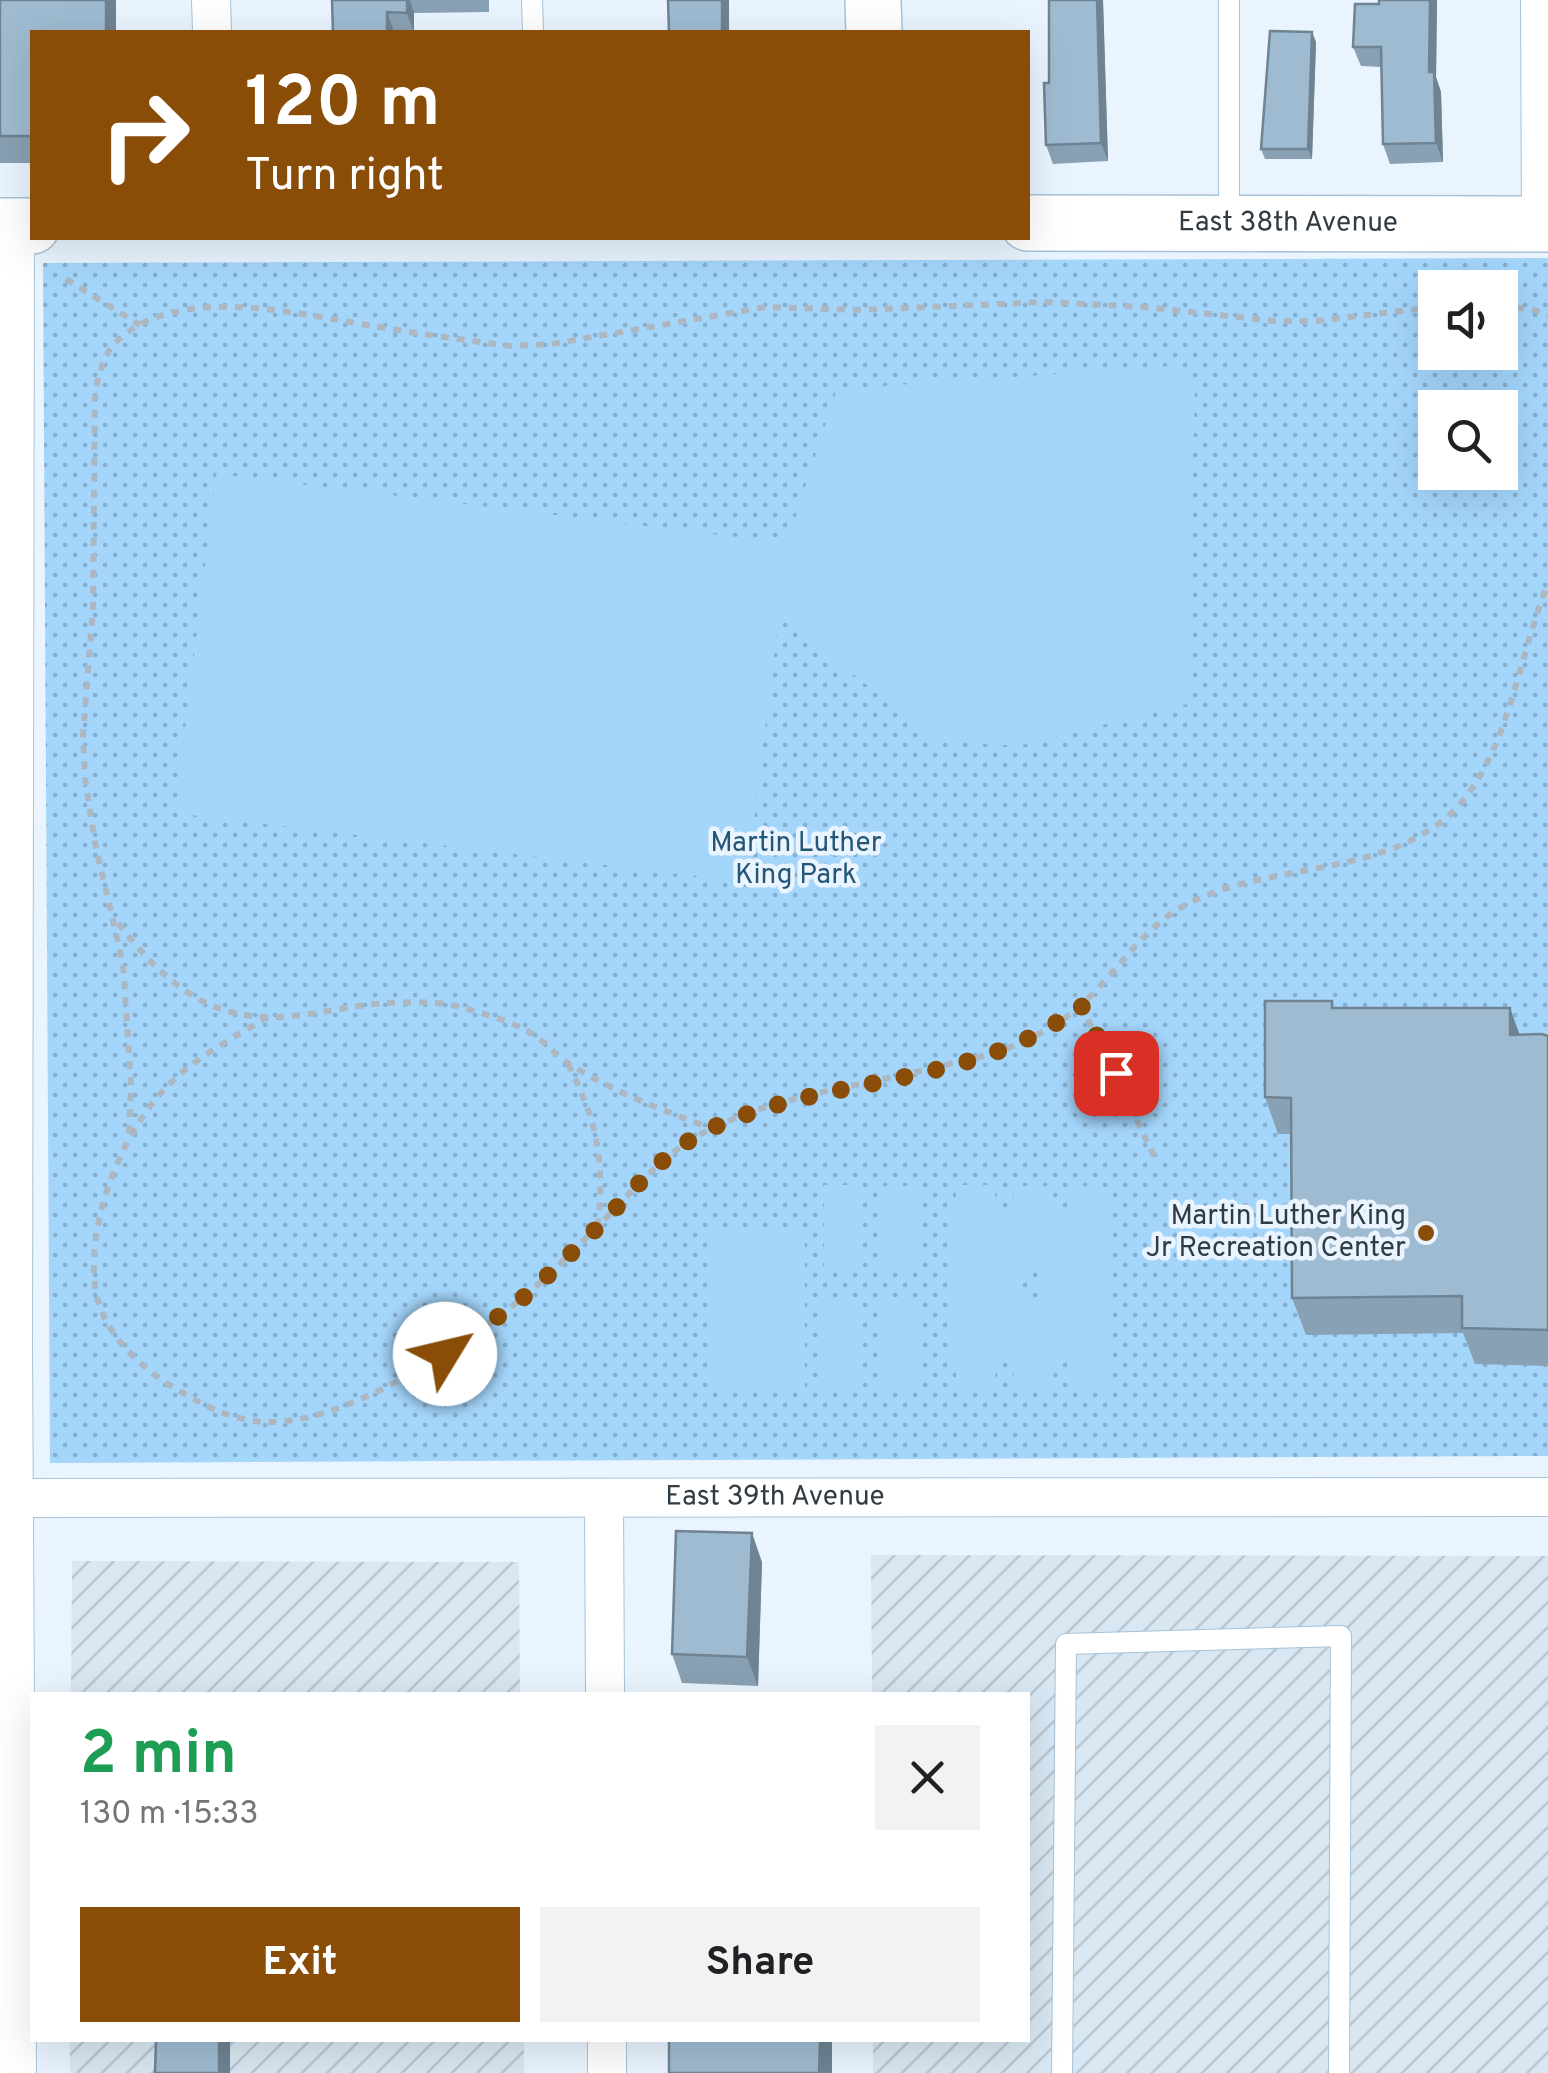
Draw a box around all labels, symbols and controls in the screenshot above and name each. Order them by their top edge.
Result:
text: 120 m [245,62,441,151]
icon: right [80,70,210,200]
text: Turn right [245,149,444,206]
street label: East 38th Avenue [1178,205,1398,242]
map controls [1418,270,1518,490]
button: sound [1418,270,1518,370]
button: search [1418,390,1518,490]
park label: Martin Luther King Park [710,826,882,894]
pin [1074,1031,1159,1116]
icon: arrive [1089,1046,1144,1101]
place label: Martin Luther King Jr Recreation Center [1146,1199,1406,1267]
marker: Martin Luther King Jr Recreation Center [1415,1222,1437,1244]
position arrow [393,1302,497,1406]
street label: East 39th Avenue [665,1479,885,1516]
text: 2 min [80,1719,237,1795]
button: close [875,1725,980,1830]
text: 130 m · 15:33 [80,1795,259,1835]
button: Exit [80,1907,520,2022]
button: Share [540,1907,980,2022]

